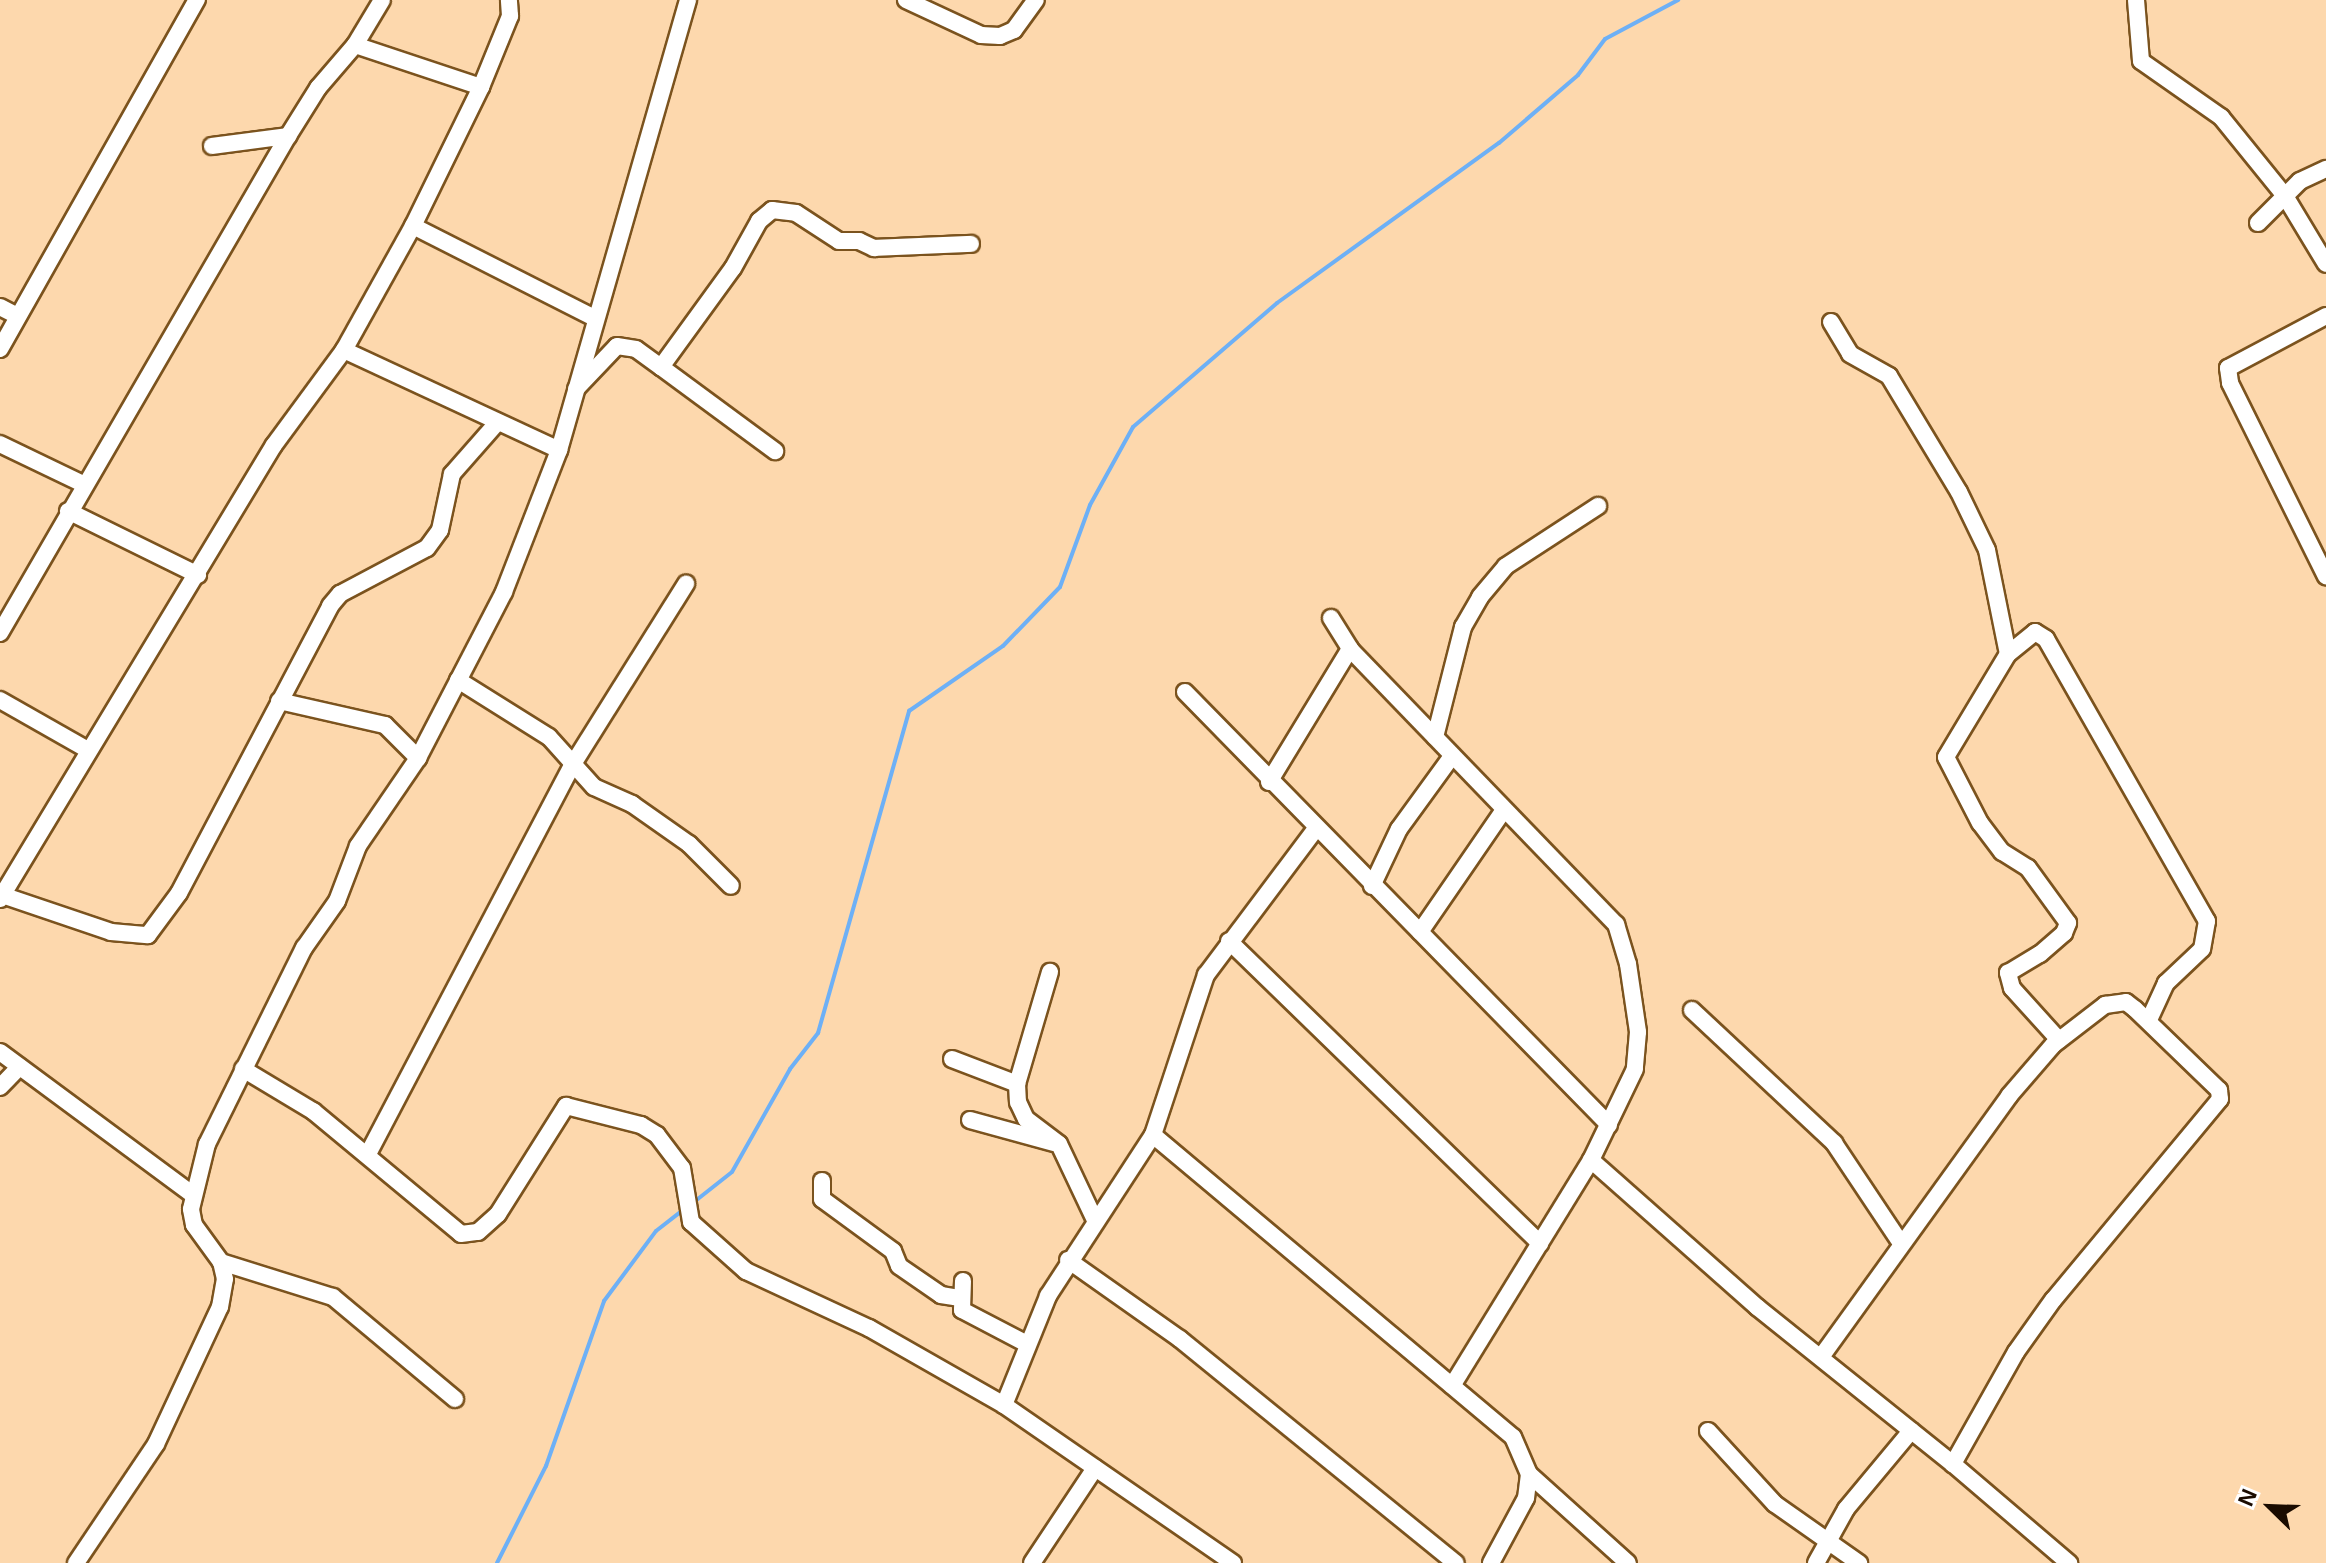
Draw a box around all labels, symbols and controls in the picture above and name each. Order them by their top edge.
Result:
north arrow [2230,1467,2310,1547]
text: N [2233,1485,2262,1510]

